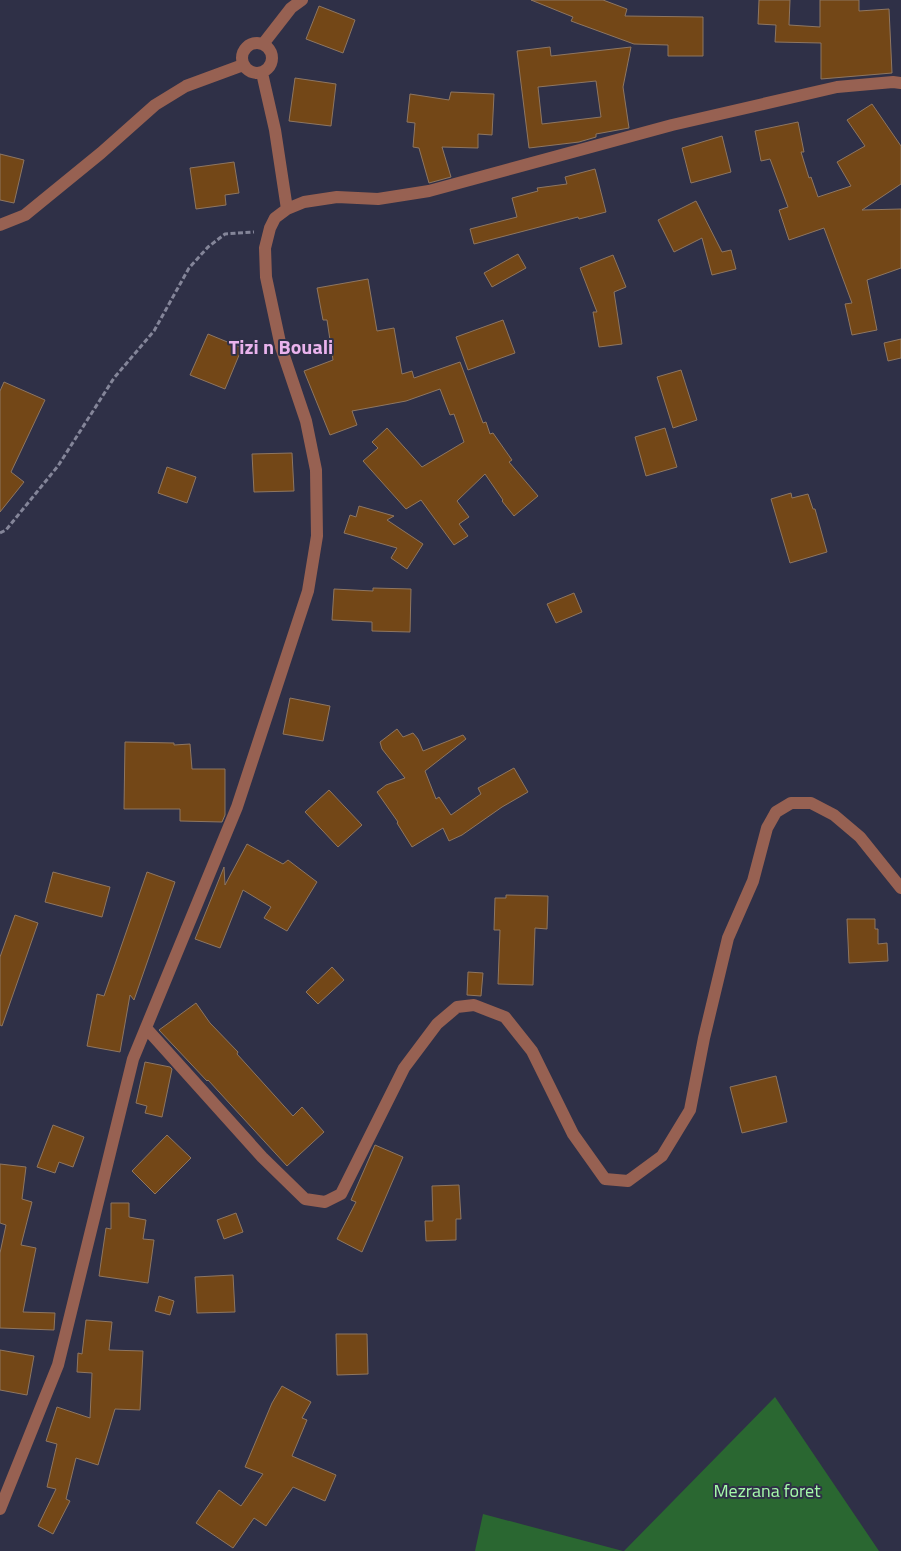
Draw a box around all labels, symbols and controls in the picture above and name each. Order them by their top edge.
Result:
district label: Tizi n Bouali [229,331,333,362]
park label: Mezrana foret [714,1477,821,1504]

